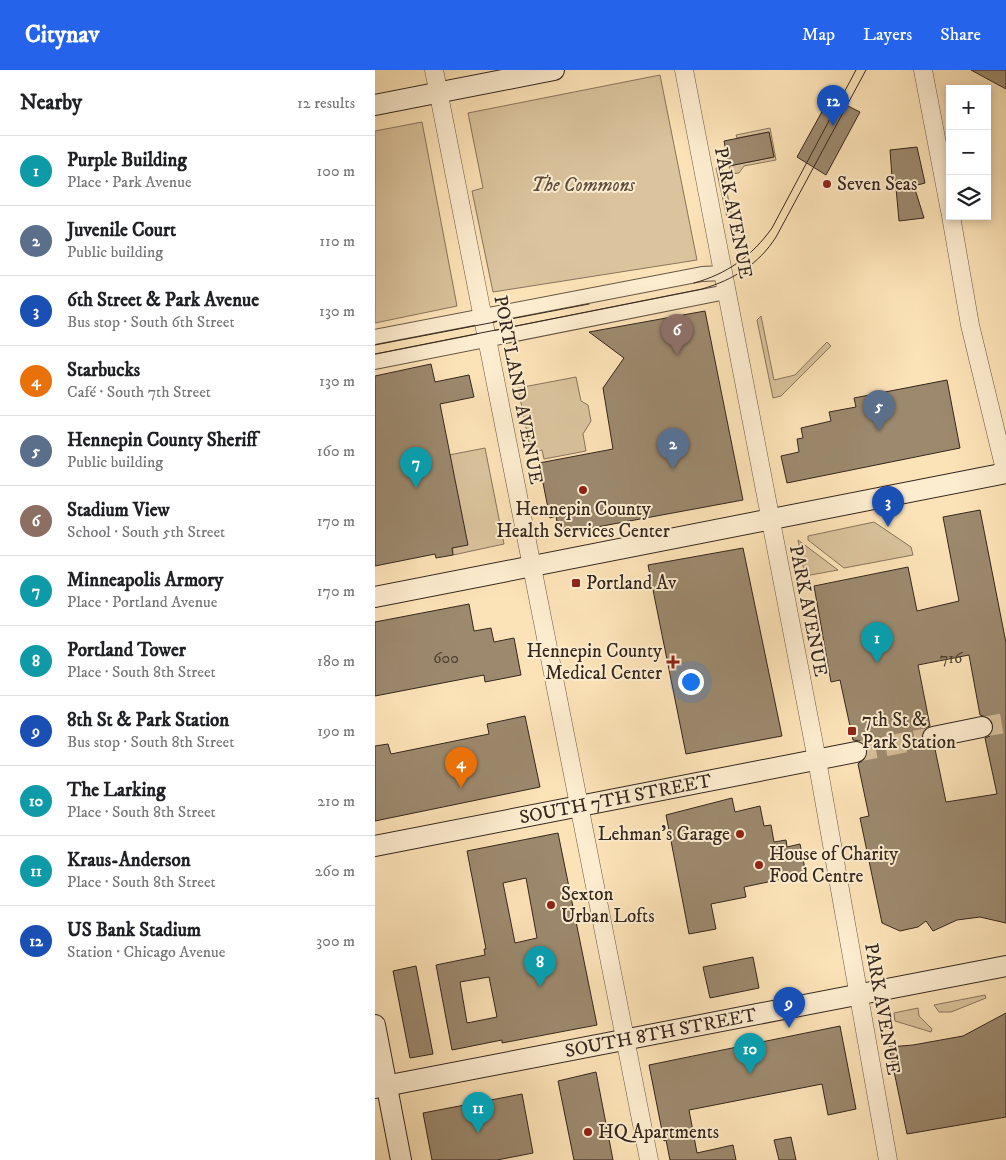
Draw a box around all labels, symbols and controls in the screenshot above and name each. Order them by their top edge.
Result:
text: Citynav [25,20,99,50]
text: Map [802,24,835,46]
text: Layers [863,24,912,46]
text: Share [940,24,981,46]
pin: 12 [817,85,849,126]
map controls [946,85,991,220]
button: + [946,85,991,130]
text: Nearby [20,90,82,116]
text: 12 results [297,93,355,113]
button: − [946,130,991,175]
street label: PARK AVENUE [709,145,757,281]
text: Purple Building [67,149,187,172]
text: 1 [33,161,39,181]
text: 100 m [317,161,355,181]
text: Place · Park Avenue [67,172,192,192]
place label: Seven Seas [837,173,917,196]
park label: The Commons [531,174,636,197]
button: layers [946,175,991,220]
marker: Seven Seas [821,178,833,190]
text: Juvenile Court [67,219,176,242]
text: 2 [32,231,40,251]
text: 110 m [319,231,355,251]
text: Public building [67,242,163,262]
text: 6th Street & Park Avenue [67,289,259,312]
street label: PORTLAND AVENUE [488,294,548,486]
text: 3 [33,301,39,321]
text: 130 m [319,301,355,321]
text: Bus stop · South 6th Street [67,312,235,332]
pin: 6 [661,314,693,355]
text: Starbucks [67,359,140,382]
text: 4 [31,371,41,391]
text: 130 m [319,371,355,391]
text: Café · South 7th Street [67,382,211,402]
pin: 5 [863,390,895,431]
pin: 2 [657,428,689,469]
text: Hennepin County Sheriff [67,429,257,452]
text: 5 [32,441,40,461]
text: 160 m [317,441,355,461]
pin: 7 [400,447,432,488]
text: Public building [67,452,163,472]
marker: Hennepin County Health Services Center [577,484,589,496]
pin: 3 [872,486,904,527]
place label: Hennepin County Health Services Center [496,498,670,543]
text: Stadium View [67,499,170,522]
text: 6 [32,511,40,531]
text: 170 m [317,511,355,531]
text: School · South 5th Street [67,522,225,542]
street label: PARK AVENUE [784,543,832,679]
text: Minneapolis Armory [67,569,223,592]
place label: Portland Av [586,572,677,595]
marker: Portland Av [570,577,582,589]
text: 7 [32,581,40,601]
text: 170 m [317,581,355,601]
text: Place · Portland Avenue [67,592,217,612]
pin: 1 [861,622,893,663]
text: Portland Tower [67,639,186,662]
place label: Hennepin County Medical Center [526,640,663,685]
house number: 600 [433,648,459,668]
house number: 716 [940,648,963,668]
text: 8 [32,651,40,671]
text: 180 m [317,651,355,671]
marker: Hennepin County Medical Center [666,655,680,669]
text: Place · South 8th Street [67,662,216,682]
your location [678,669,704,695]
text: 8th St & Park Station [67,709,229,732]
place label: 7th St & Park Station [862,709,956,754]
text: 9 [32,721,40,741]
text: 190 m [317,721,355,741]
marker: 7th St & Park Station [846,725,858,737]
text: Bus stop · South 8th Street [67,732,234,752]
pin: 4 [445,747,477,788]
street label: SOUTH 7TH STREET [517,769,714,829]
text: The Larking [67,779,165,802]
text: 10 [29,791,43,811]
text: 210 m [317,791,355,811]
text: Place · South 8th Street [67,802,216,822]
place label: Lehman's Garage [598,823,730,846]
marker: Lehman's Garage [734,828,746,840]
place label: House of Charity Food Centre [769,843,899,888]
text: Kraus-Anderson [67,849,191,872]
marker: House of Charity Food Centre [753,859,765,871]
text: 11 [30,861,42,881]
text: 260 m [315,861,355,881]
text: Place · South 8th Street [67,872,216,892]
place label: Sexton Urban Lofts [561,883,655,928]
marker: Sexton Urban Lofts [545,899,557,911]
text: US Bank Stadium [67,919,201,942]
text: 12 [29,931,43,951]
text: 300 m [316,931,355,951]
street label: PARK AVENUE [859,941,905,1077]
text: Station · Chicago Avenue [67,942,225,962]
pin: 8 [524,946,556,987]
pin: 9 [773,987,805,1028]
street label: SOUTH 8TH STREET [563,1003,759,1063]
pin: 10 [734,1033,766,1074]
pin: 11 [462,1092,494,1133]
place label: HQ Apartments [598,1121,719,1144]
marker: HQ Apartments [582,1126,594,1138]

